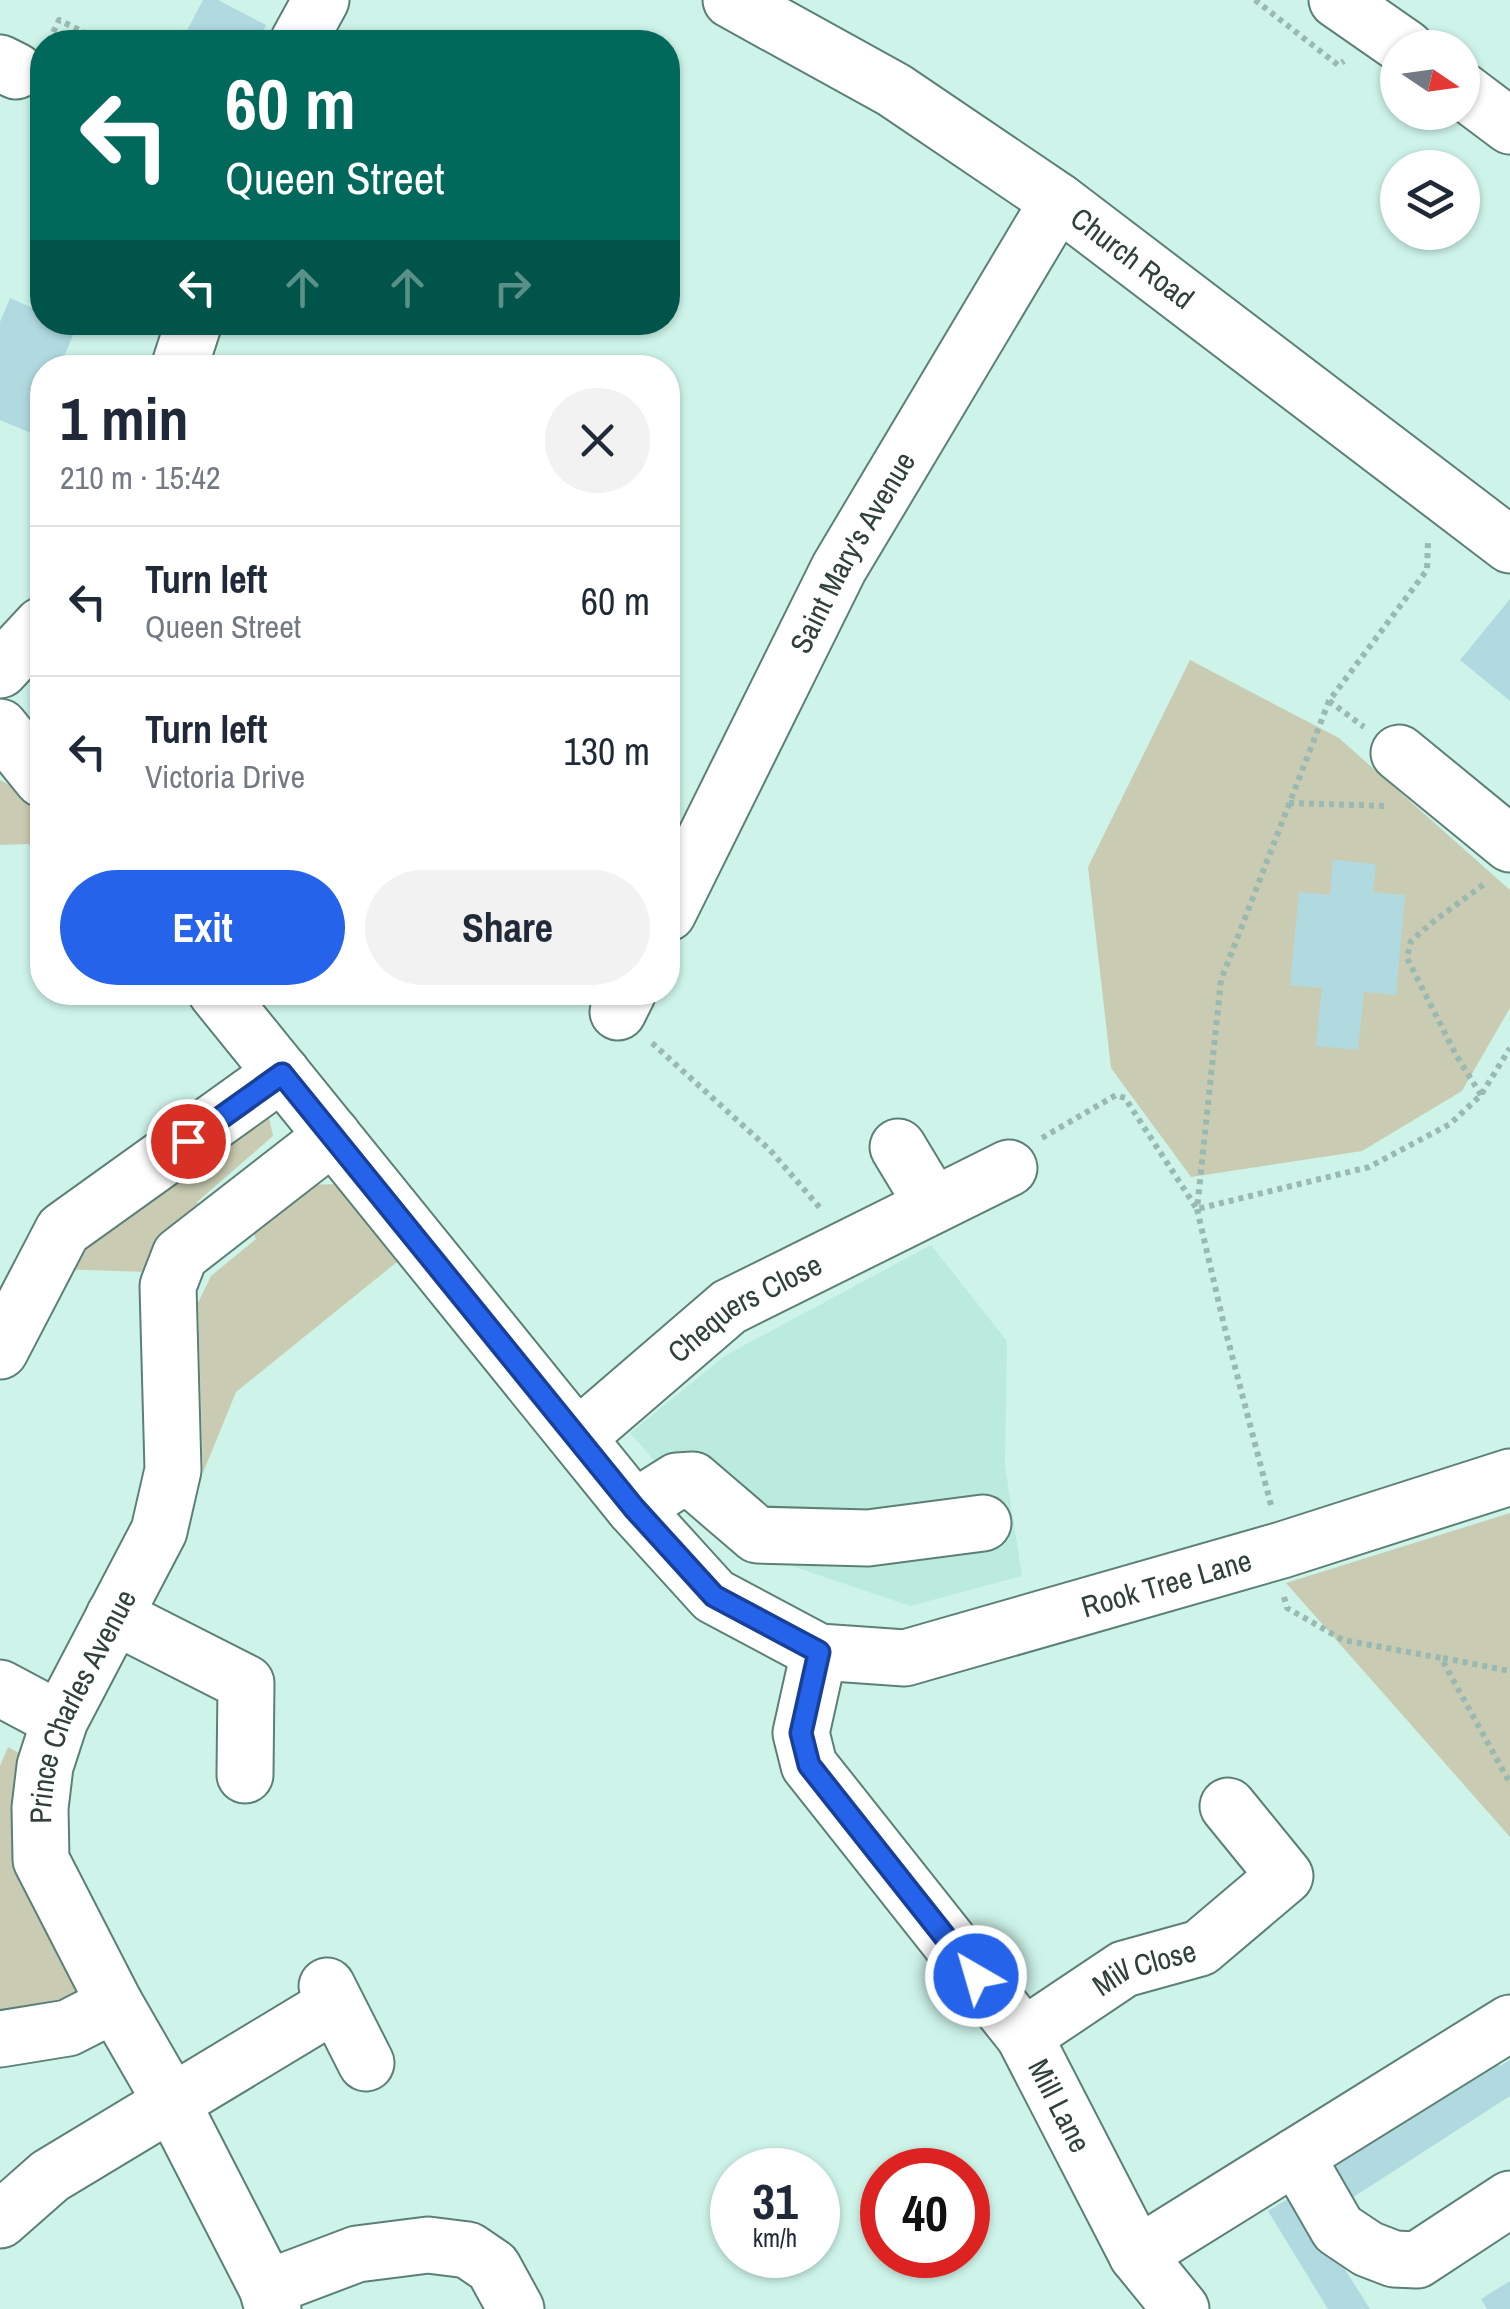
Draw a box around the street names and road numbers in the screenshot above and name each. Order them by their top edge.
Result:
street label: Church Road [1063,198,1202,318]
street label: Saint Mary's Avenue [780,444,924,660]
street label: Chequers Close [659,1244,828,1371]
street label: Rook Tree Lane [1077,1540,1256,1626]
street label: Prince Charles Avenue [20,1582,145,1824]
street label: Mill Close [1084,1930,1200,2005]
street label: Mill Lane [1019,2052,1100,2159]

